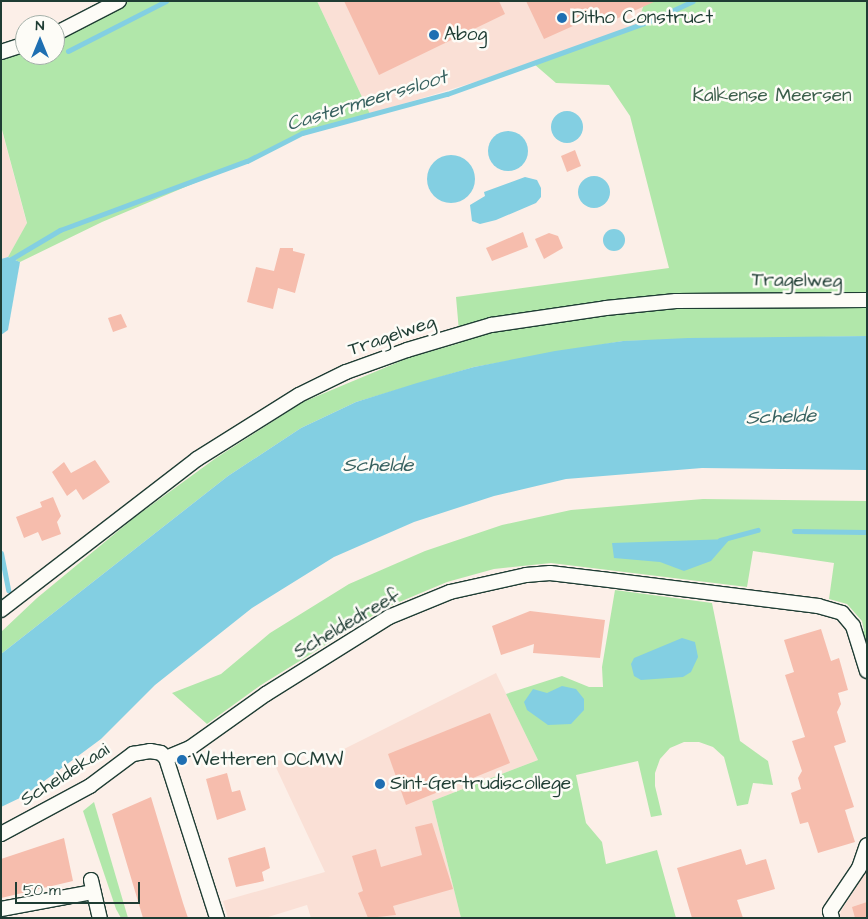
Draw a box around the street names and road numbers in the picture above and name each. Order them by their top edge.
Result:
street label: Tragelweg [752,269,842,293]
street label: Tragelweg [346,310,438,362]
street label: Scheldedreef [290,584,404,664]
street label: Scheldekaai [16,739,114,811]

